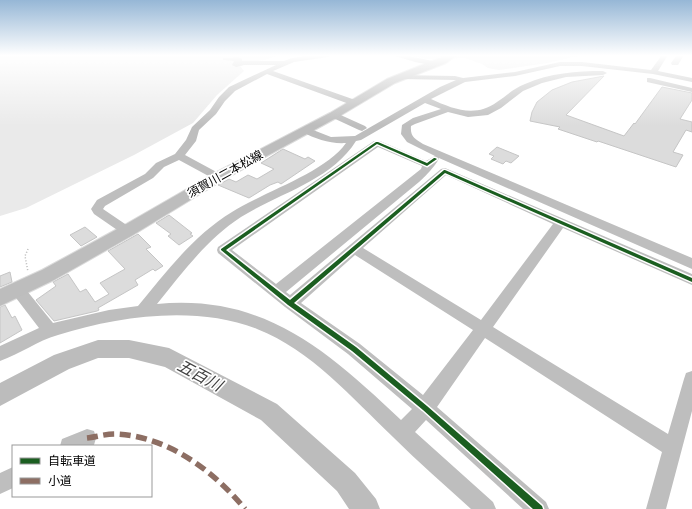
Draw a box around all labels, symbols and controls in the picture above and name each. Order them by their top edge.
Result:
street label: 須賀川二本松線 [185,148,265,200]
water label: 五百川 [175,356,227,395]
legend [12,445,152,497]
text: 自転車道 [48,454,96,467]
text: 小道 [48,474,72,487]

